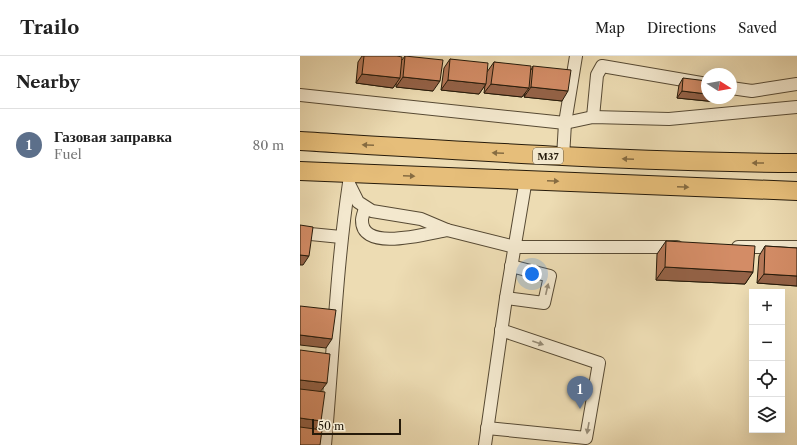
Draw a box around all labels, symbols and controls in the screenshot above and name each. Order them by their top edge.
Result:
text: Trailo [20,16,79,39]
text: Map [595,19,625,37]
text: Directions [647,19,716,37]
text: Saved [738,19,777,37]
north arrow [701,68,737,104]
text: Nearby [16,72,80,92]
text: Газовая заправка [54,127,172,146]
text: 1 [26,137,32,153]
text: 80 m [252,137,284,153]
one-way arrow [362,142,374,149]
text: Fuel [54,146,82,162]
road number: M37 [533,148,563,164]
one-way arrow [491,150,504,156]
one-way arrow [621,156,634,162]
one-way arrow [751,160,764,166]
one-way arrow [403,173,416,179]
one-way arrow [547,177,559,184]
one-way arrow [677,184,689,191]
your location [522,264,542,284]
one-way arrow [545,282,551,295]
map controls [749,289,785,433]
button: + [749,289,785,325]
button: − [749,325,785,361]
one-way arrow [532,340,544,346]
button: locate [749,361,785,397]
pin: 1 [567,376,593,409]
button: layers [749,397,785,433]
scale bar [312,417,401,436]
text: 50 m [318,419,344,433]
one-way arrow [584,421,590,434]

